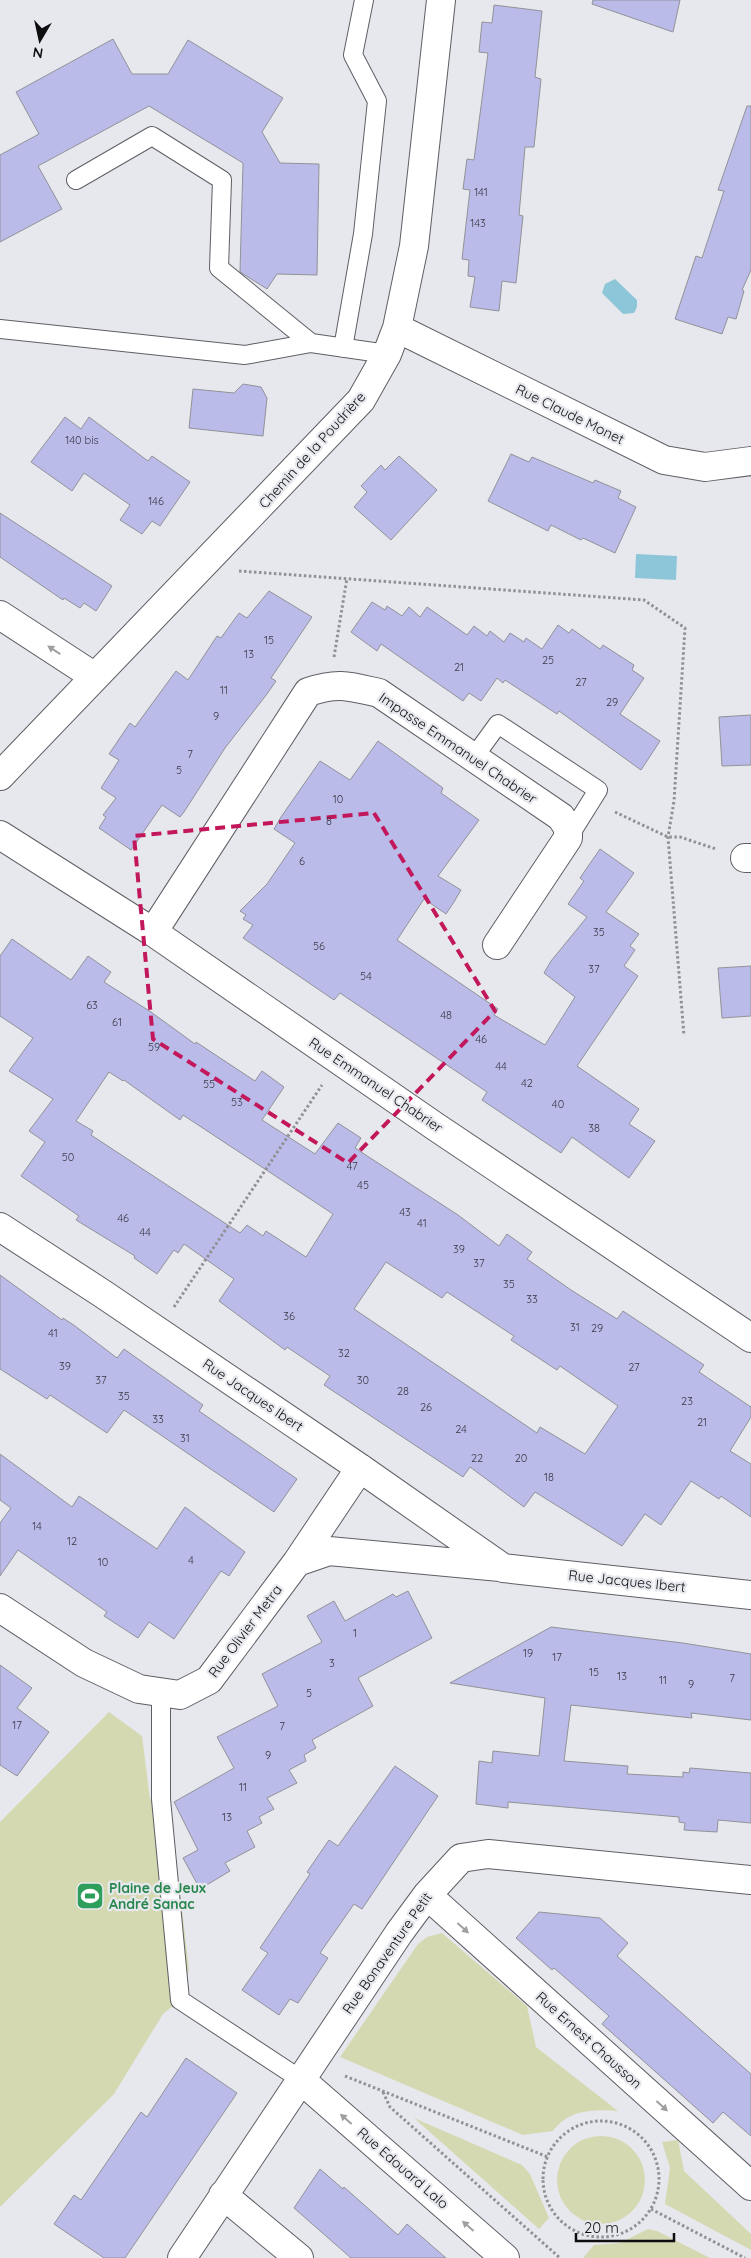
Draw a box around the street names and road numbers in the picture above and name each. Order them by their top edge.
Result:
street label: Rue Claude Monet [513,380,627,448]
street label: Chemin de la Poudrière [255,388,369,512]
street label: Impasse Emmanuel Chabrier [376,688,541,808]
street label: Rue Emmanuel Chabrier [306,1033,447,1137]
street label: Rue Jacques Ibert [199,1355,307,1435]
street label: Rue Jacques Ibert [568,1566,687,1596]
street label: Rue Olivier Metra [204,1581,286,1681]
street label: Rue Bonaventure Petit [338,1889,436,2017]
street label: Rue Ernest Chausson [532,1988,646,2092]
street label: Rue Edouard Lalo [354,2123,452,2213]

